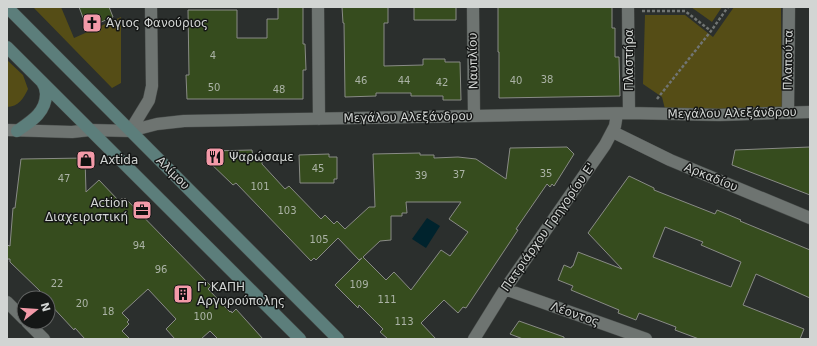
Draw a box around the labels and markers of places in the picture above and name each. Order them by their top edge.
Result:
church icon: Άγιος Φανούριος [81,12,103,34]
place label: Άγιος Φανούριος [106,16,208,30]
restaurant icon: Ψαρώσαμε [204,146,226,168]
shop icon: Axtida [75,149,97,171]
place label: Ψαρώσαμε [229,150,294,164]
place label: Axtida [100,153,138,167]
place label: Action Διαχειριστική [45,196,128,224]
office icon: Action Διαχειριστική [131,199,153,221]
place label: Γ' ΚΑΠΗ Αργυρούπολης [197,280,285,308]
building icon: Γ' ΚΑΠΗ Αργυρούπολης [172,283,194,305]

